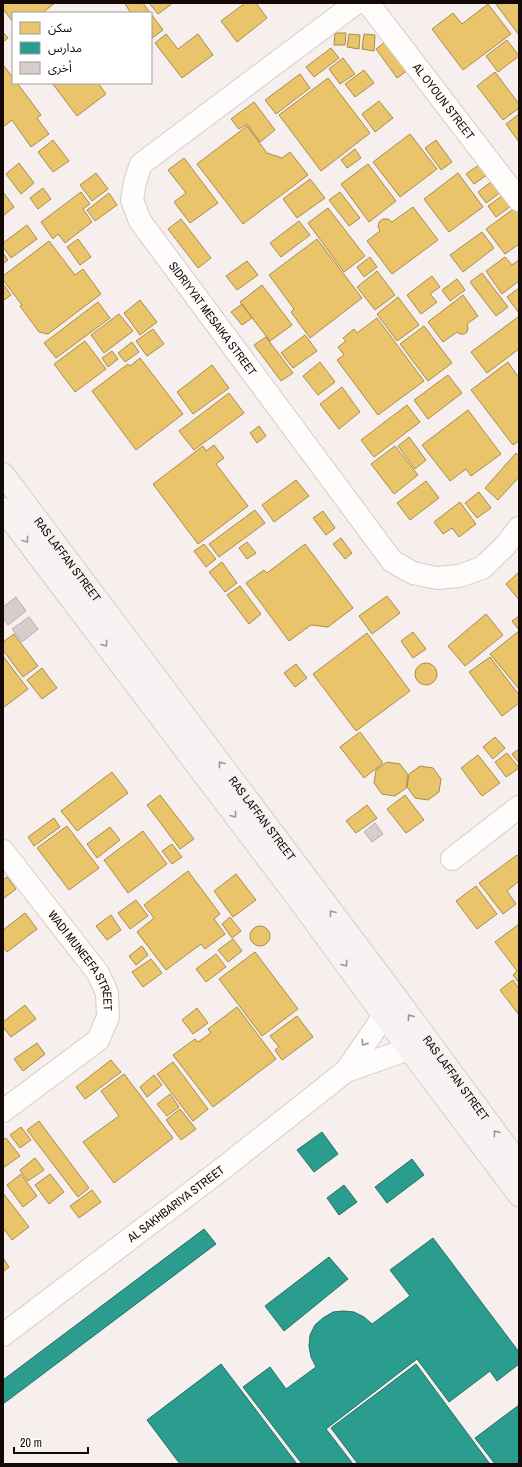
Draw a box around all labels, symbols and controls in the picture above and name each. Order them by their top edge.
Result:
legend [12,12,152,84]
text: سكن [48,20,72,36]
text: مدارس [48,40,82,56]
street label: AL OYOUN STREET [408,59,478,143]
text: أخرى [48,60,72,76]
street label: SIDRIYYAT MESAIKA STREET [165,259,260,379]
street label: RAS LAFFAN STREET [30,514,104,605]
one-way arrow [22,536,29,543]
one-way arrow [100,640,107,647]
one-way arrow [218,761,226,768]
street label: RAS LAFFAN STREET [225,773,299,864]
one-way arrow [229,810,236,817]
street label: WADI MUNEEFA STREET [44,907,116,1011]
one-way arrow [330,910,337,917]
one-way arrow [341,959,348,966]
one-way arrow [407,1014,415,1021]
street label: RAS LAFFAN STREET [419,1032,492,1124]
one-way arrow [361,1039,369,1046]
one-way arrow [494,1130,501,1137]
street label: AL SAKHBARIYA STREET [123,1162,228,1246]
scale bar [14,1429,88,1455]
text: 20 m [20,1435,42,1451]

